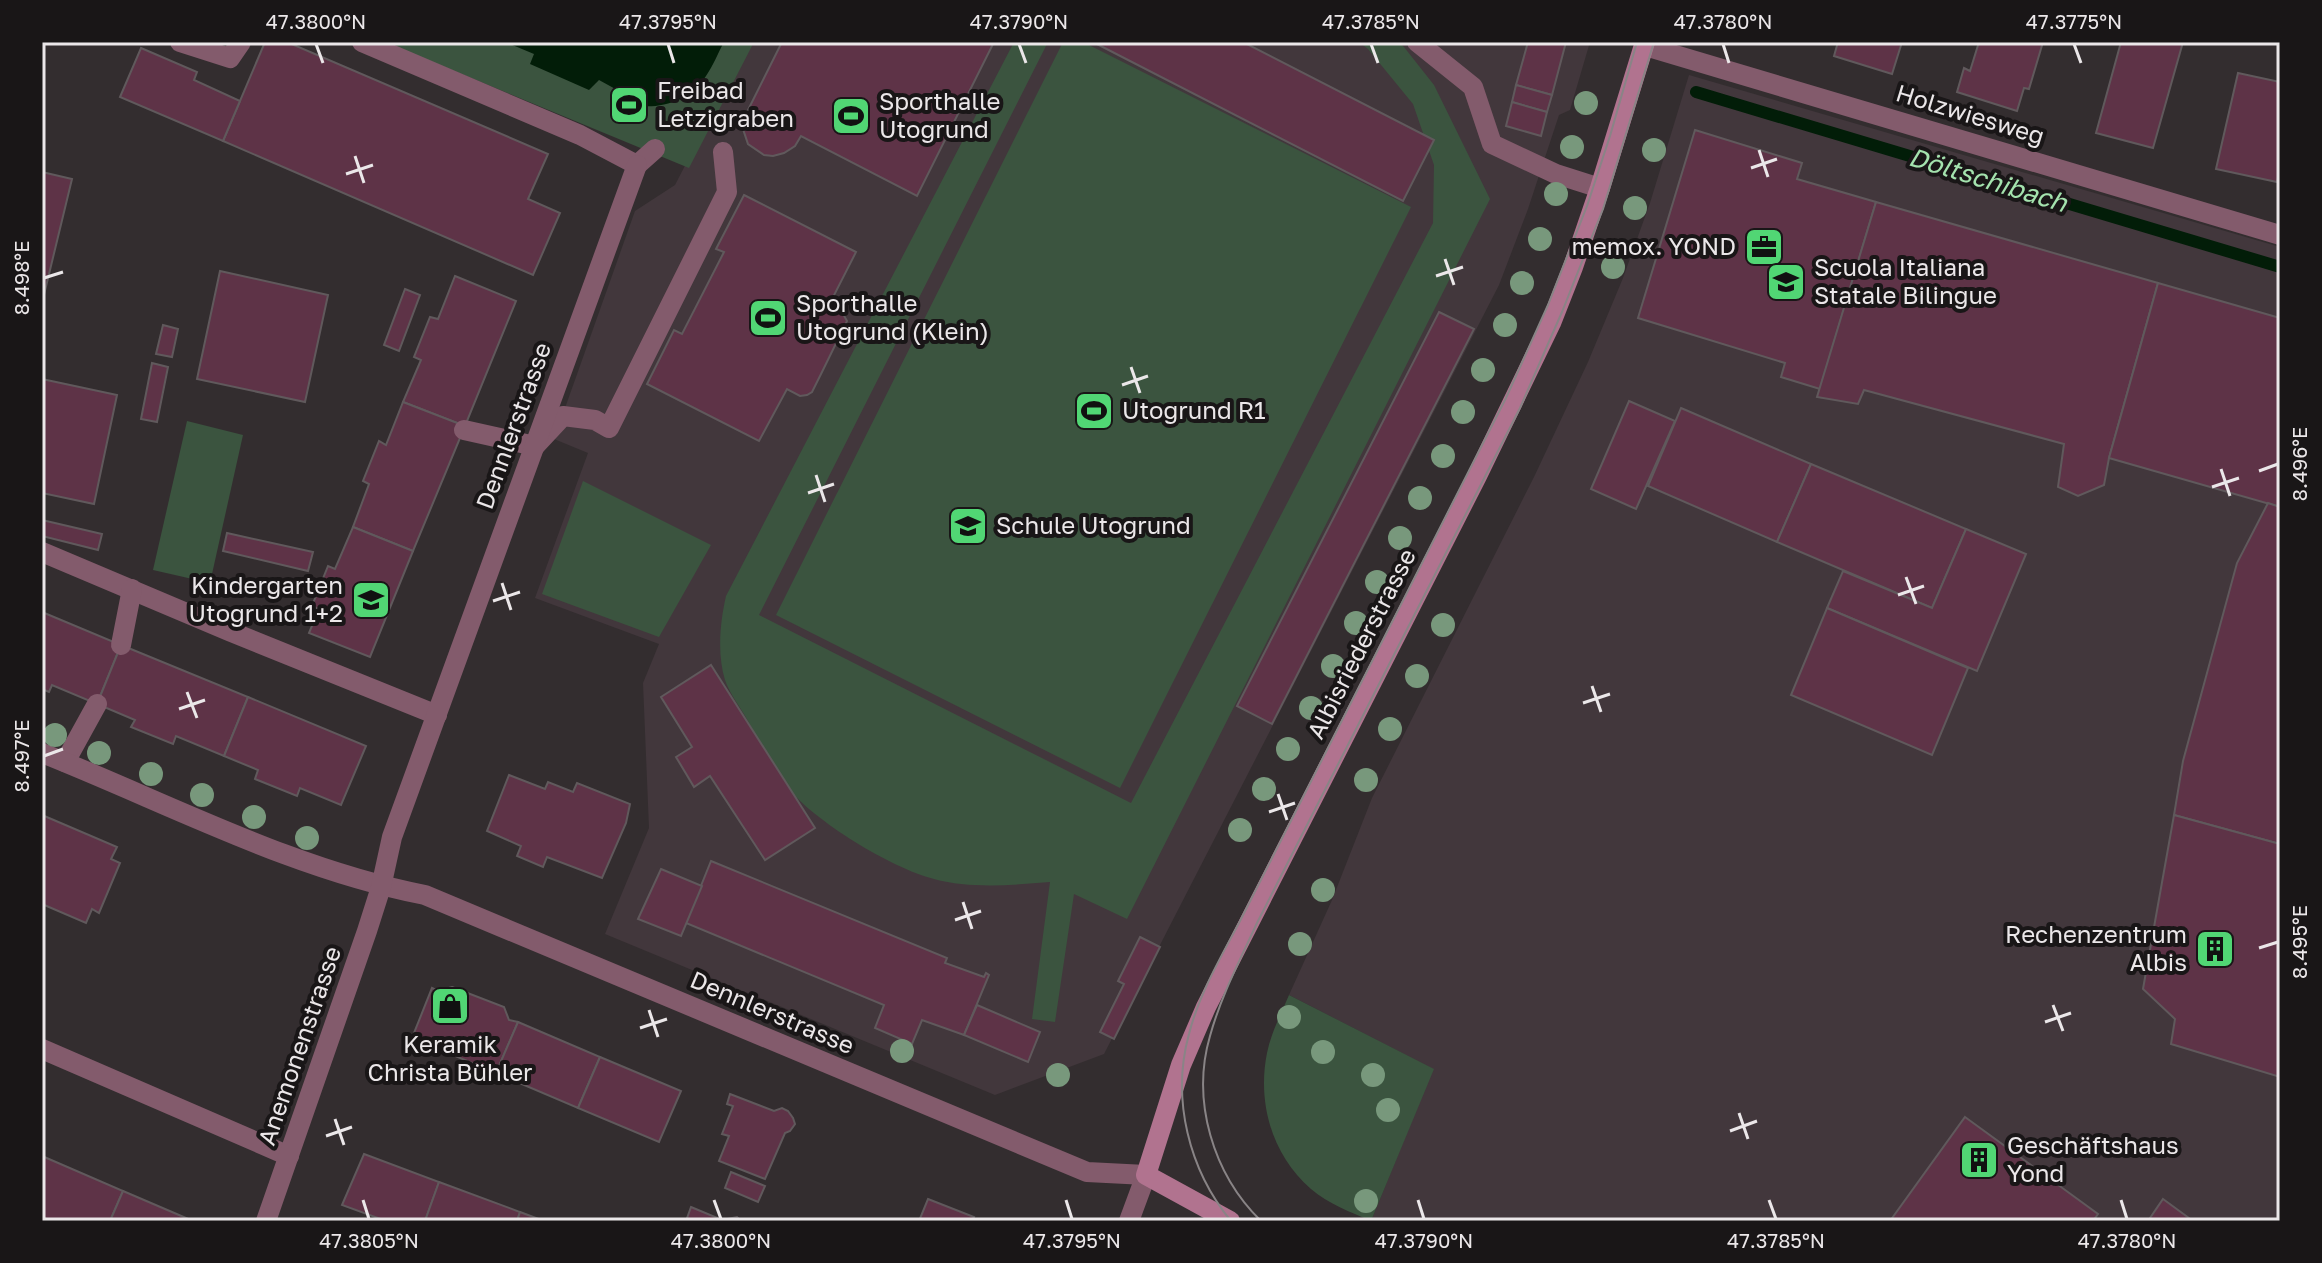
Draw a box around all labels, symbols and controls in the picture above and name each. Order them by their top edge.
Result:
text: 47.3800°N [266,9,366,33]
text: 47.3795°N [619,9,717,33]
text: 47.3790°N [970,9,1068,33]
text: 47.3785°N [1322,9,1420,33]
text: 47.3780°N [1674,9,1772,33]
text: 47.3775°N [2026,9,2122,33]
place label: Freibad Letzigraben [657,75,794,132]
street label: Holzwiesweg [1893,77,2048,150]
sports icon: Freibad Letzigraben [608,84,650,126]
place label: Sporthalle Utogrund [879,86,1000,143]
sports icon: Sporthalle Utogrund [830,95,872,137]
water label: Döltschibach [1905,141,2072,219]
office icon: memox. YOND [1743,226,1785,268]
place label: memox. YOND [1572,231,1736,260]
text: 8.498°E [9,241,33,315]
place label: Scuola Italiana Statale Bilingue [1814,252,1997,309]
school or university icon: Scuola Italiana Statale Bilingue [1765,261,1807,303]
place label: Sporthalle Utogrund (Klein) [796,288,989,345]
sports icon: Sporthalle Utogrund (Klein) [747,297,789,339]
street label: Dennlerstrasse [469,338,556,513]
sports icon: Utogrund R1 [1073,390,1115,432]
place label: Utogrund R1 [1122,395,1266,424]
text: 8.496°E [2287,427,2311,501]
school or university icon: Schule Utogrund [947,505,989,547]
place label: Schule Utogrund [996,510,1191,539]
street label: Albisriederstrasse [1300,543,1421,743]
place label: Kindergarten Utogrund 1+2 [189,570,343,627]
school or university icon: Kindergarten Utogrund 1+2 [350,579,392,621]
text: 8.497°E [9,719,33,793]
text: 8.495°E [2287,905,2311,979]
place label: Rechenzentrum Albis [2005,919,2187,976]
building icon: Rechenzentrum Albis [2194,928,2236,970]
street label: Anemonenstrasse [251,942,346,1149]
street label: Dennlerstrasse [686,964,859,1059]
shop icon: Keramik Christa Bühler [429,985,471,1027]
place label: Keramik Christa Bühler [368,1029,532,1086]
place label: Geschäftshaus Yond [2007,1130,2179,1187]
building icon: Geschäftshaus Yond [1958,1139,2000,1181]
text: 47.3805°N [319,1228,419,1252]
text: 47.3800°N [671,1228,771,1252]
text: 47.3795°N [1023,1228,1121,1252]
text: 47.3790°N [1375,1228,1473,1252]
text: 47.3785°N [1727,1228,1825,1252]
text: 47.3780°N [2078,1228,2176,1252]

